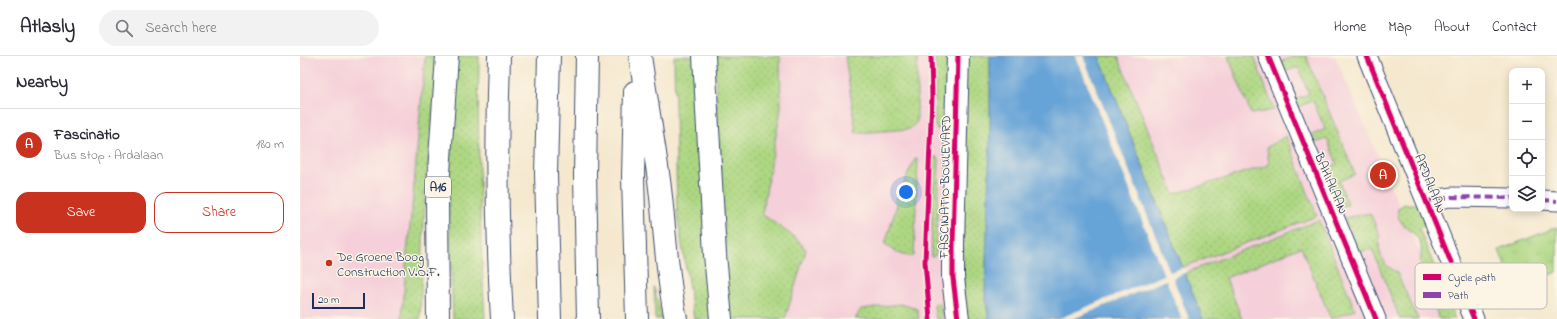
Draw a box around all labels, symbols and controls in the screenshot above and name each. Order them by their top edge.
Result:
search box [99,10,379,46]
text: Atlasly [20,14,75,41]
icon: search [113,17,135,39]
text: Search here [145,17,217,39]
text: Home [1334,17,1366,38]
text: Map [1388,17,1412,38]
text: About [1434,17,1470,38]
text: Contact [1492,17,1537,38]
map controls [1509,68,1545,212]
button: + [1509,68,1545,104]
text: Nearby [16,70,68,95]
button: − [1509,104,1545,140]
street label: FASCINATIO BOULEVARD [935,115,956,260]
text: Fascinatio [54,124,120,146]
text: A [25,135,33,154]
text: 180 m [256,135,284,154]
button: locate [1509,140,1545,176]
text: Bus stop · Ardalaan [54,146,163,165]
street label: BAHIALAAN [1309,149,1352,217]
street label: ARDALAAN [1409,151,1450,216]
pin: A [1370,160,1396,190]
button: layers [1509,176,1545,212]
road number: A16 [425,177,451,197]
your location [896,182,916,202]
button: Save [16,192,146,233]
button: Share [154,192,284,233]
place label: De Groene Boog Construction V.O.F. [336,248,440,282]
marker: De Groene Boog Construction V.O.F. [324,258,334,268]
legend [1415,263,1547,309]
text: Cycle path [1448,270,1496,287]
text: Path [1448,288,1469,304]
scale bar [312,291,365,310]
text: 20 m [318,292,340,308]

